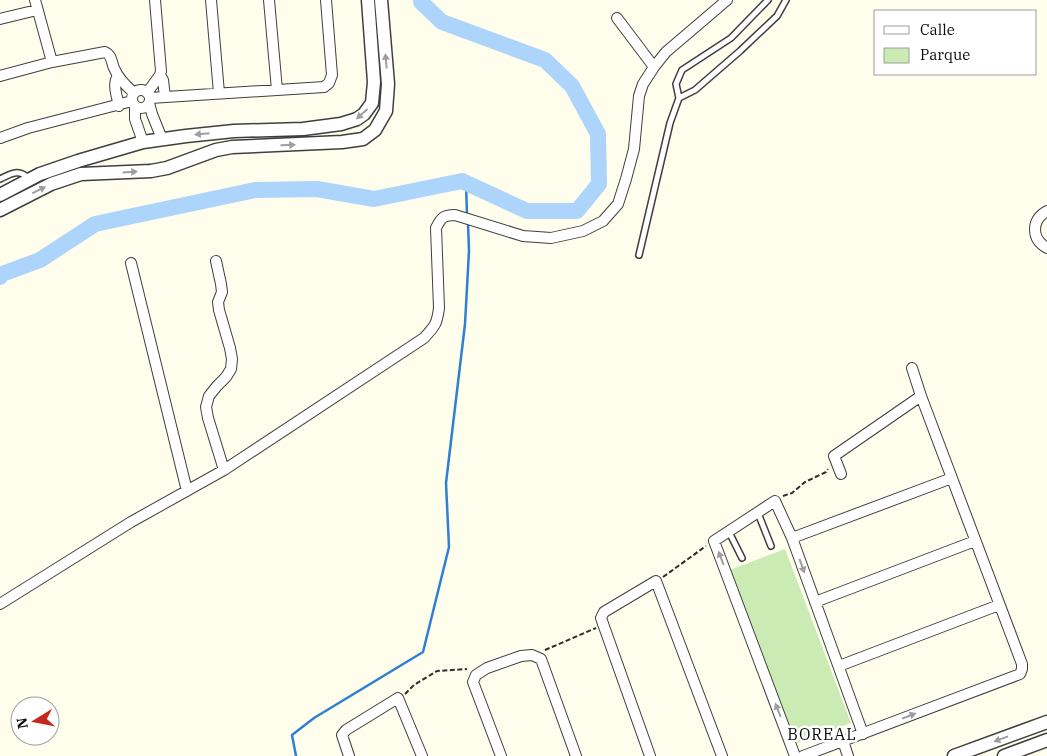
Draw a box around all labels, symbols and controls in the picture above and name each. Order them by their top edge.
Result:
legend [874,10,1037,75]
text: Calle [920,20,955,39]
text: Parque [920,45,970,64]
one-way arrow [382,52,390,68]
one-way arrow [356,108,368,120]
one-way arrow [194,130,210,138]
one-way arrow [281,140,297,148]
one-way arrow [122,168,138,176]
one-way arrow [32,185,47,194]
one-way arrow [717,551,724,566]
one-way arrow [798,559,806,574]
north arrow [10,696,60,746]
one-way arrow [774,703,781,718]
one-way arrow [901,712,916,720]
text: N [12,716,32,730]
district label: BOREAL [787,724,857,744]
one-way arrow [994,735,1008,743]

